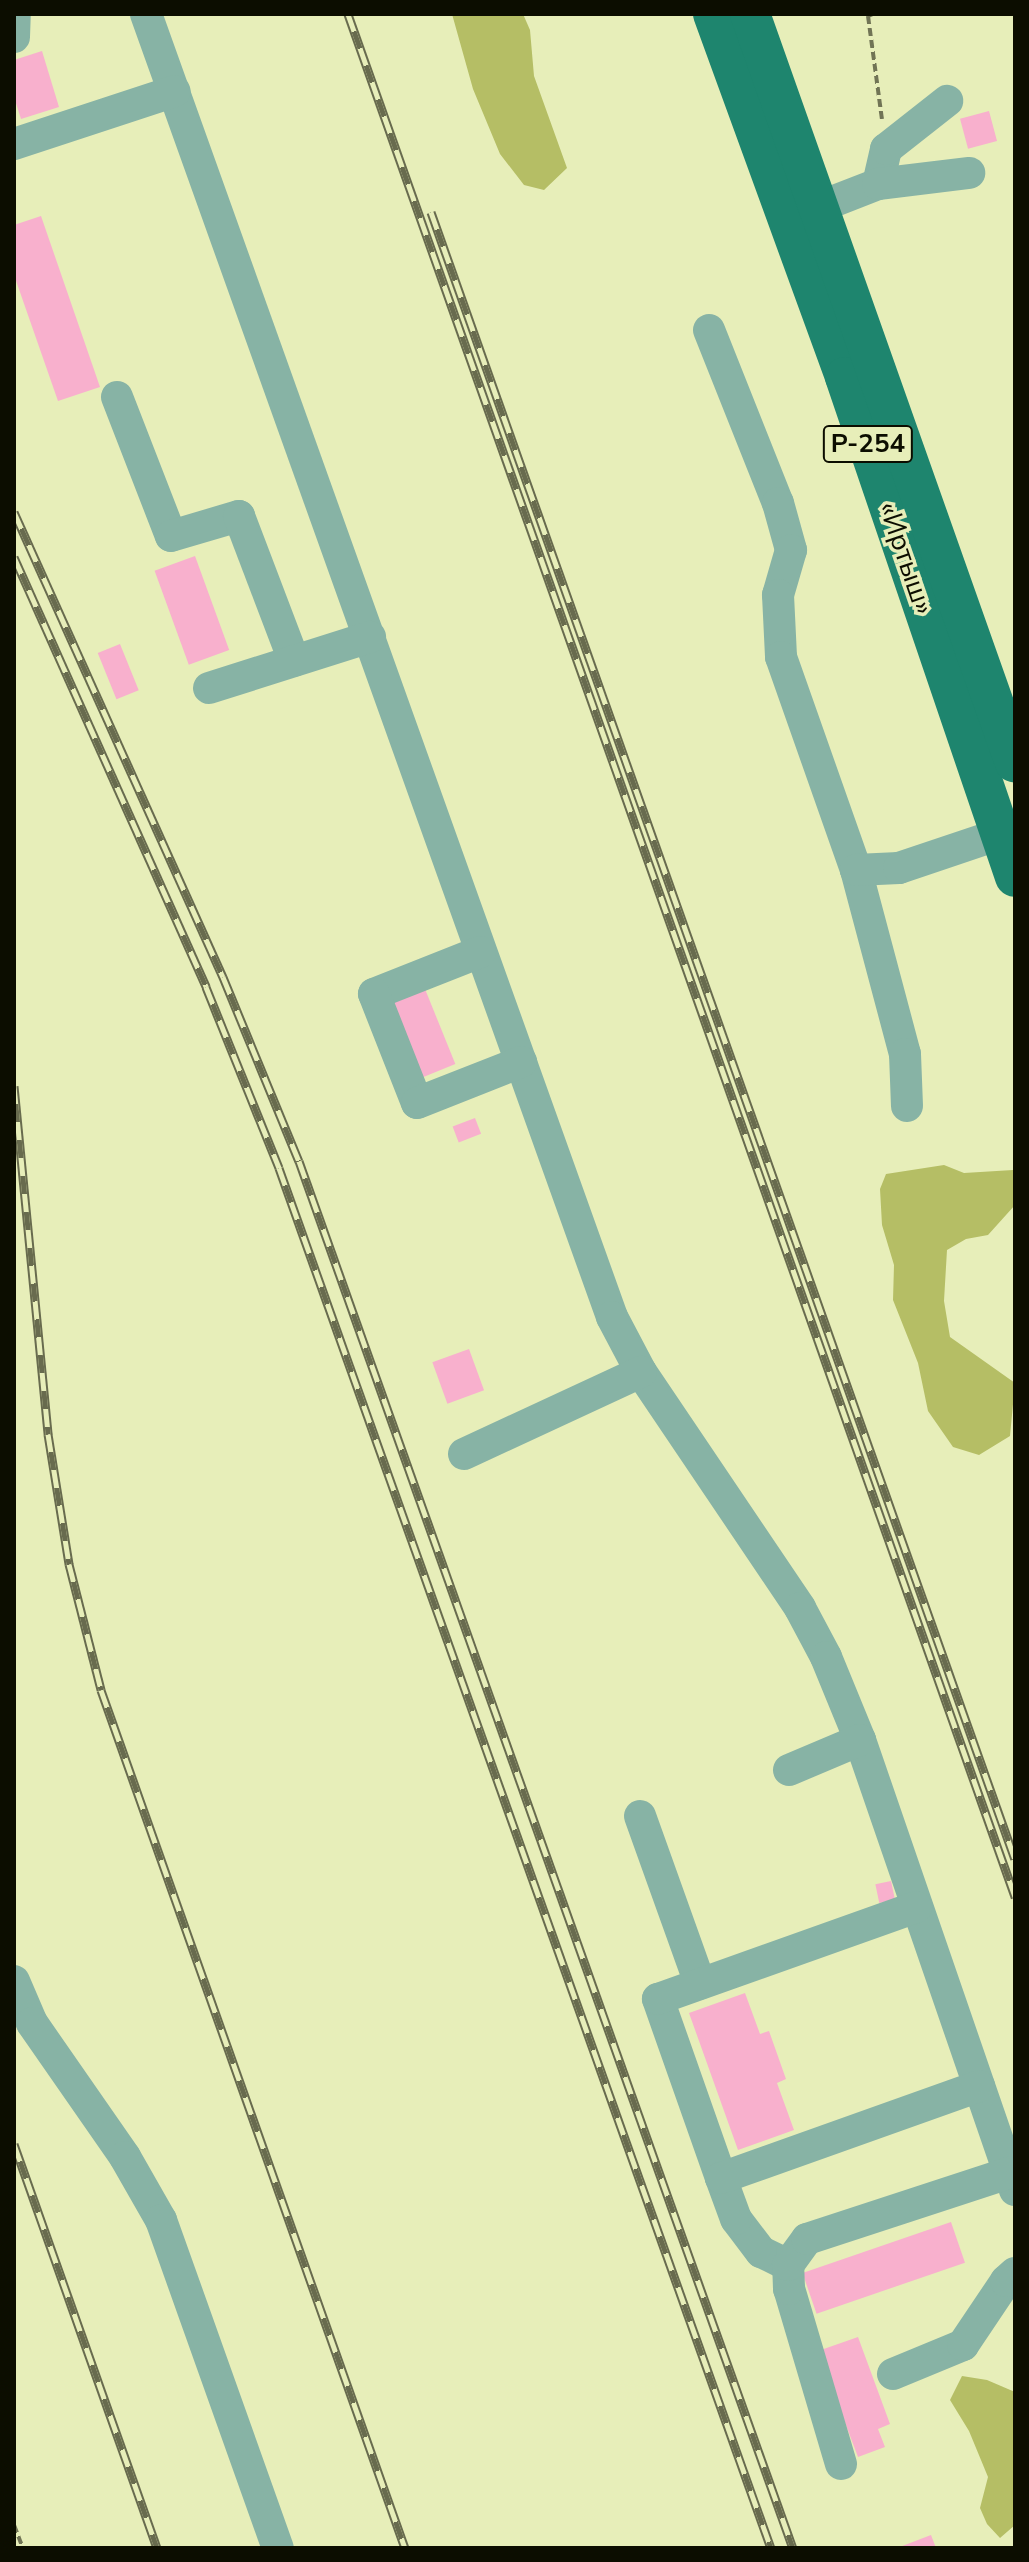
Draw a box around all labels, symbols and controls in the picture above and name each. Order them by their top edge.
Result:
road number: Р-254 [822,422,914,466]
street label: «Иртыш» [871,497,941,619]

